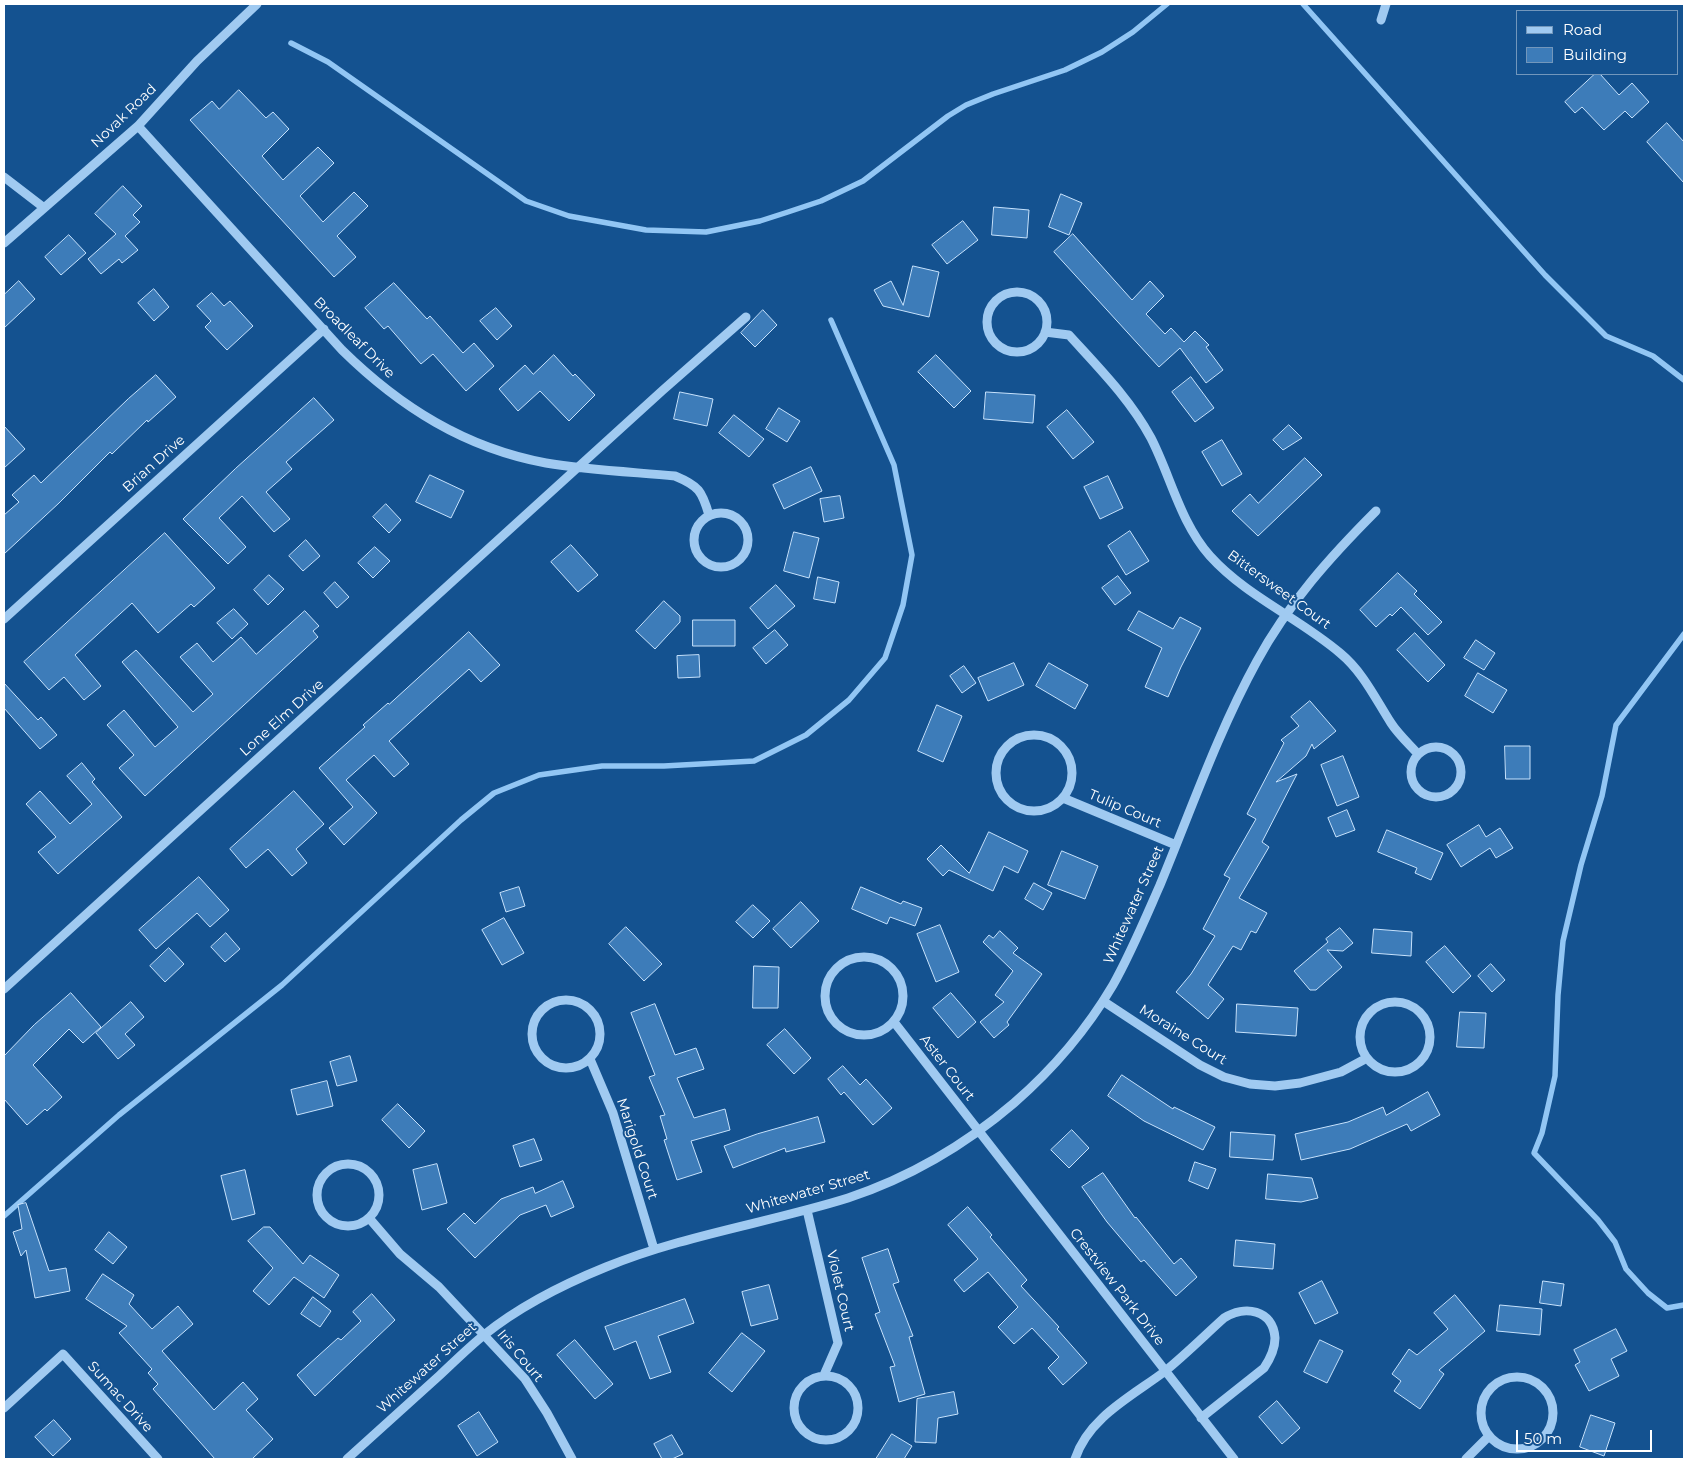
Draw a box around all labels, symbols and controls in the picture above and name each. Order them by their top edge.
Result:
legend [1516,10,1678,75]
text: Road [1563,20,1602,39]
text: Building [1563,45,1627,64]
street label: Novak Road [88,81,160,151]
street label: Broadleaf Drive [310,294,398,382]
street label: Brian Drive [119,432,189,496]
street label: Bittersweet Court [1224,547,1334,633]
street label: Lone Elm Drive [237,676,327,760]
street label: Tulip Court [1086,786,1164,832]
street label: Whitewater Street [1100,843,1168,967]
street label: Moraine Court [1136,1001,1230,1069]
street label: Aster Court [916,1032,978,1104]
street label: Marigold Court [613,1096,661,1202]
street label: Whitewater Street [744,1166,872,1218]
street label: Crestview Park Drive [1066,1225,1168,1349]
street label: Violet Court [822,1249,858,1333]
street label: Whitewater Street [374,1319,480,1417]
street label: Iris Court [493,1326,547,1386]
street label: Sumac Drive [84,1358,156,1436]
scale bar [1518,1420,1654,1452]
text: 50 m [1524,1429,1562,1448]

